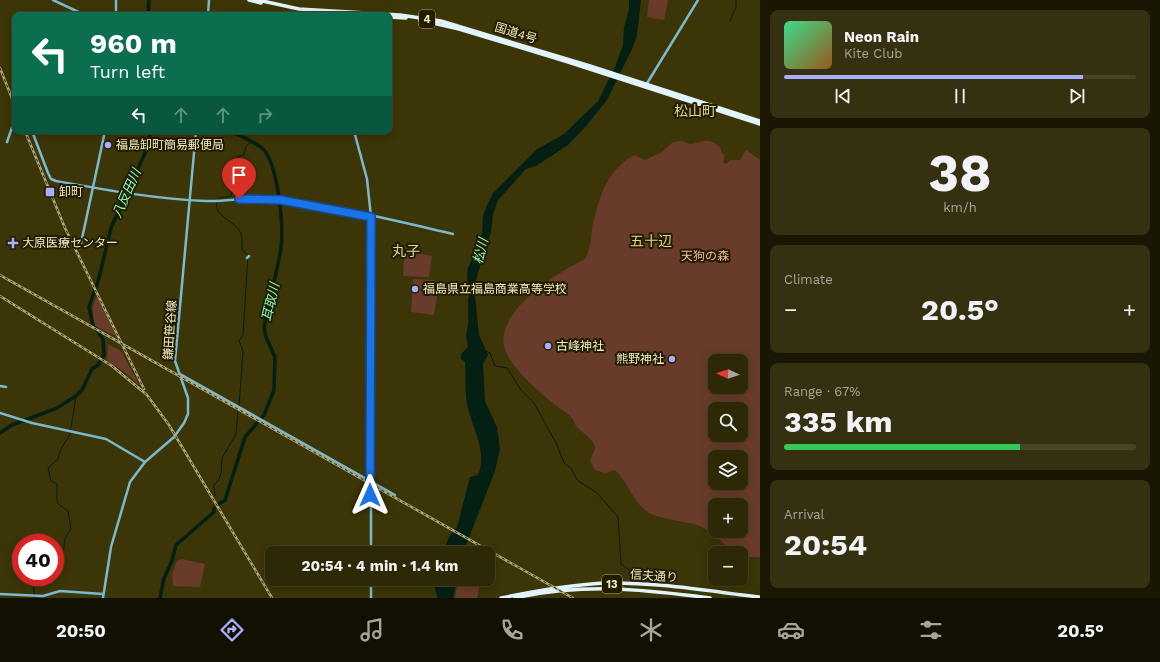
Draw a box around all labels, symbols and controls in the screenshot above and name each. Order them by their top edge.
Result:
road number: 4 [419,10,435,28]
street label: 国道4号 [493,20,539,46]
text: 960 m [90,27,177,60]
icon: left [24,28,76,80]
text: Neon Rain [844,28,919,46]
text: Kite Club [844,46,902,61]
text: Turn left [90,61,165,82]
icon: previous [832,85,854,107]
icon: pause [949,85,971,107]
icon: next [1066,85,1088,107]
district label: 松山町 [674,103,716,119]
icon: left [128,104,150,126]
icon: ahead [170,104,192,126]
icon: ahead [212,104,234,126]
icon: right [254,104,276,126]
place label: 福島卸町簡易郵便局 [116,138,224,152]
marker: 福島卸町簡易郵便局 [103,140,113,150]
text: 38 [928,143,992,204]
pin [222,158,256,199]
icon: arrive [228,164,250,186]
water label: 八反田川 [109,165,145,220]
place label: 卸町 [59,185,83,199]
marker: 卸町 [44,186,56,198]
text: km/h [943,200,977,215]
district label: 五十辺 [630,233,672,249]
water label: 松川 [470,235,491,266]
place label: 大原医療センター [22,236,118,250]
marker: 大原医療センター [7,237,19,249]
district label: 丸子 [392,243,420,259]
park label: 天狗の森 [681,249,729,263]
text: Climate [784,272,833,287]
water label: 耳取川 [259,279,283,323]
place label: 福島県立福島商業高等学校 [423,282,567,296]
marker: 福島県立福島商業高等学校 [410,284,420,294]
text: 20.5° [921,292,999,327]
text: − [784,297,797,322]
text: + [1123,297,1136,322]
street label: 鎌田笹谷線 [161,300,179,360]
place label: 古峰神社 [556,339,604,353]
marker: 古峰神社 [543,341,553,351]
place label: 熊野神社 [616,352,664,366]
marker: 熊野神社 [667,354,677,364]
north arrow [708,354,748,394]
map controls [708,354,748,586]
text: Range · 67% [784,384,860,399]
button: search [708,402,748,442]
text: 335 km [784,404,893,439]
button: layers [708,450,748,490]
position arrow [349,474,391,516]
button: + [708,498,748,538]
text: Arrival [784,507,825,522]
text: 20:54 [784,527,867,562]
speed limit sign: 40 [12,534,64,586]
button: − [708,546,748,586]
text: 20:54 · 4 min · 1.4 km [302,557,458,575]
street label: 信夫通り [630,567,678,585]
road number: 13 [602,575,622,593]
icon: directions [218,616,246,644]
icon: music [358,616,386,644]
icon: phone [498,616,526,644]
icon: climate [637,616,665,644]
icon: car [777,616,805,644]
icon: filters [917,616,945,644]
text: 20:50 [56,620,106,641]
text: 20.5° [1057,620,1104,641]

